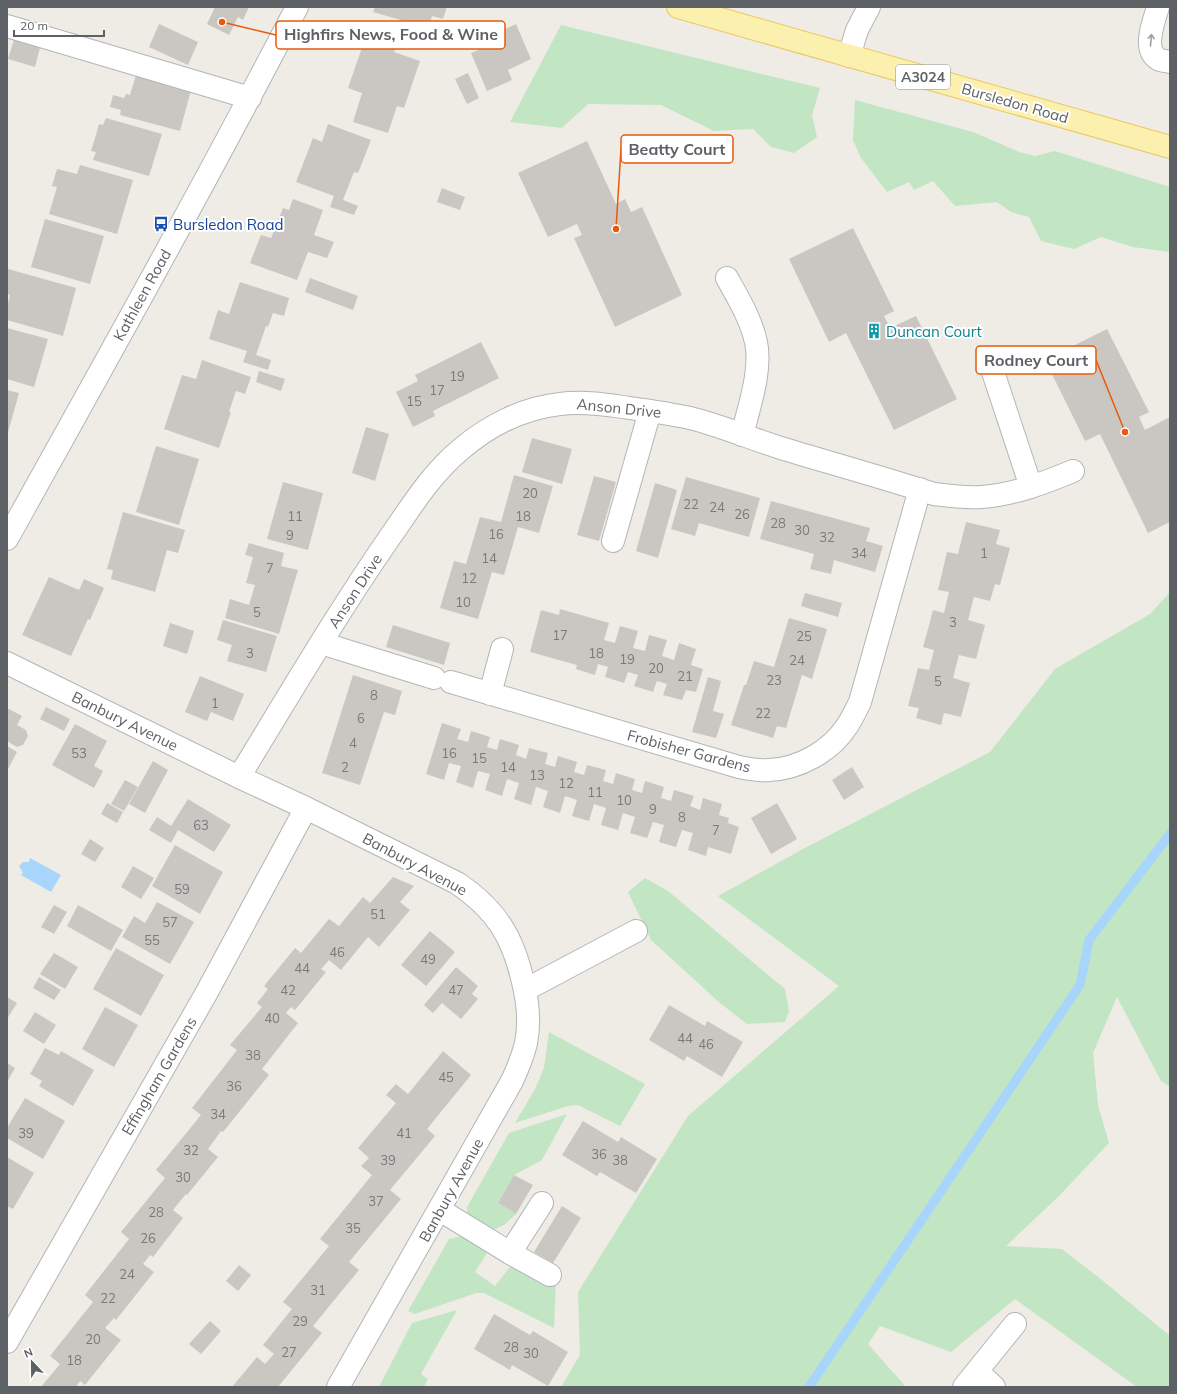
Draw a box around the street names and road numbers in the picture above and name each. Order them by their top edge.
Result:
road number: A3024 [896,65,950,89]
street label: Bursledon Road [959,79,1071,127]
street label: Kathleen Road [109,246,175,344]
street label: Anson Drive [576,394,662,422]
street label: Anson Drive [324,550,386,632]
street label: Banbury Avenue [69,687,181,755]
street label: Frobisher Gardens [625,725,753,777]
street label: Banbury Avenue [359,828,471,900]
street label: Effingham Gardens [117,1013,201,1139]
street label: Banbury Avenue [415,1135,487,1245]

